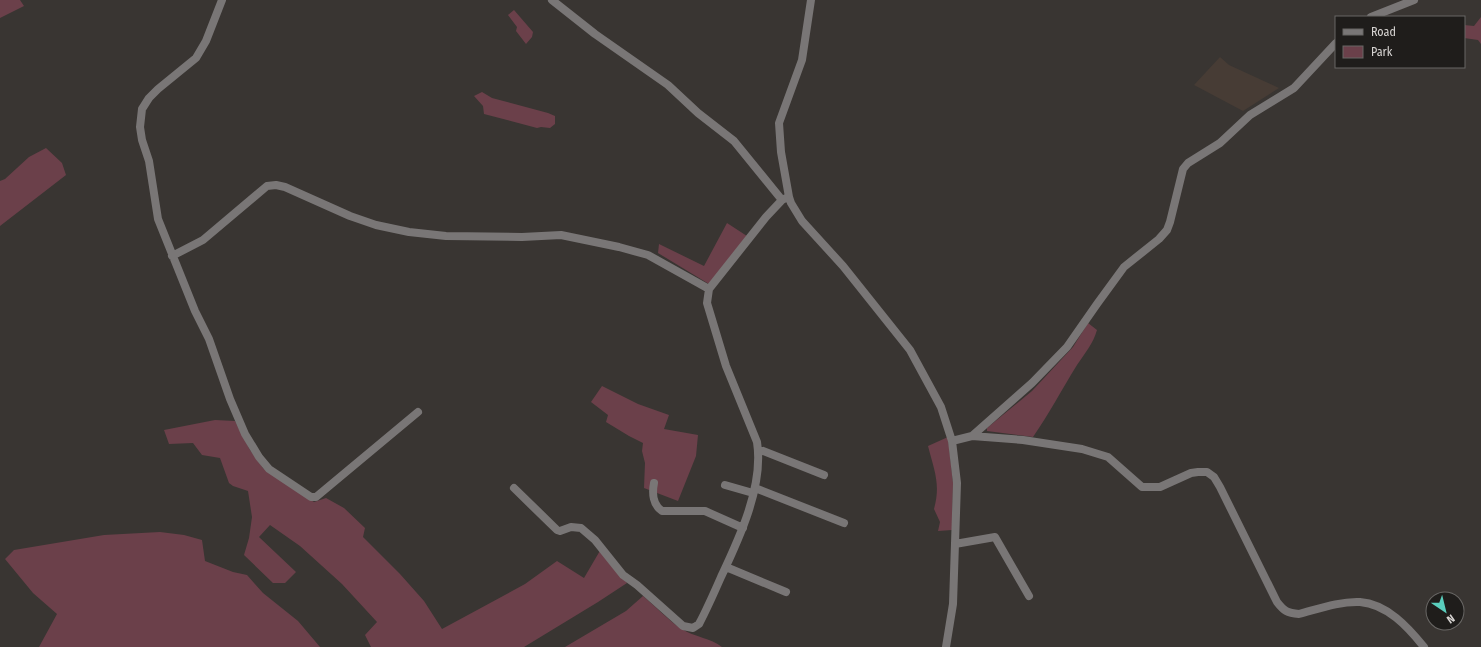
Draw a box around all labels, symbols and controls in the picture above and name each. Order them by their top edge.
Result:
legend [1335,16,1465,68]
text: Road [1371,25,1396,39]
text: Park [1371,45,1393,59]
north arrow [1425,591,1465,631]
text: N [1444,612,1457,626]

